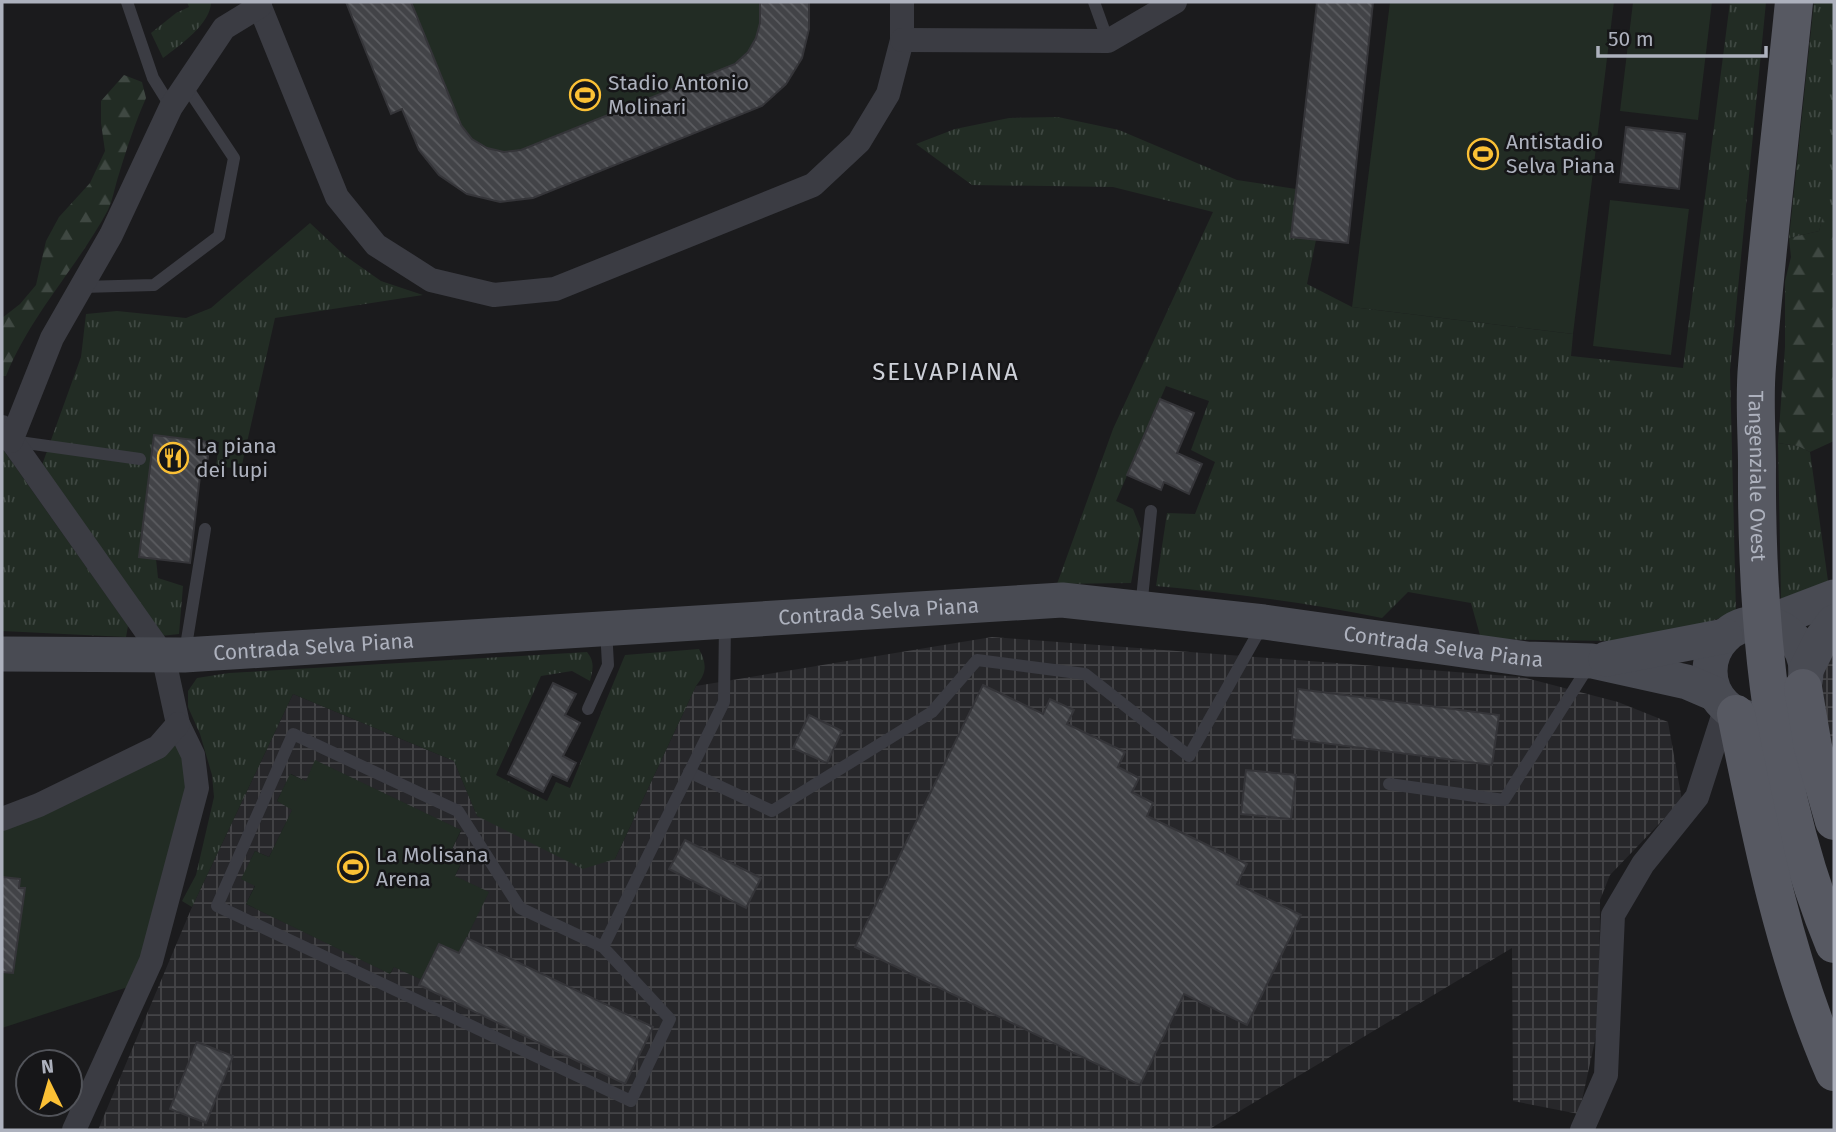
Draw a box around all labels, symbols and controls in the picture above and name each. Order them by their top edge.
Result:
scale bar [1598,14,1766,58]
text: 50 m [1608,26,1654,52]
place label: Stadio Antonio Molinari [608,70,749,120]
sports icon: Stadio Antonio Molinari [568,78,602,112]
place label: Antistadio Selva Piana [1506,129,1615,179]
sports icon: Antistadio Selva Piana [1466,137,1500,171]
district label: SELVAPIANA [872,358,1020,386]
street label: Tangenziale Ovest [1743,390,1772,562]
place label: La piana dei lupi [196,433,277,483]
restaurant icon: La piana dei lupi [156,441,190,475]
street label: Contrada Selva Piana [777,592,980,631]
street label: Contrada Selva Piana [1342,620,1543,673]
street label: Contrada Selva Piana [213,628,415,666]
place label: La Molisana Arena [376,842,489,892]
sports icon: La Molisana Arena [336,850,370,884]
north arrow [14,1048,84,1118]
text: N [40,1055,55,1079]

